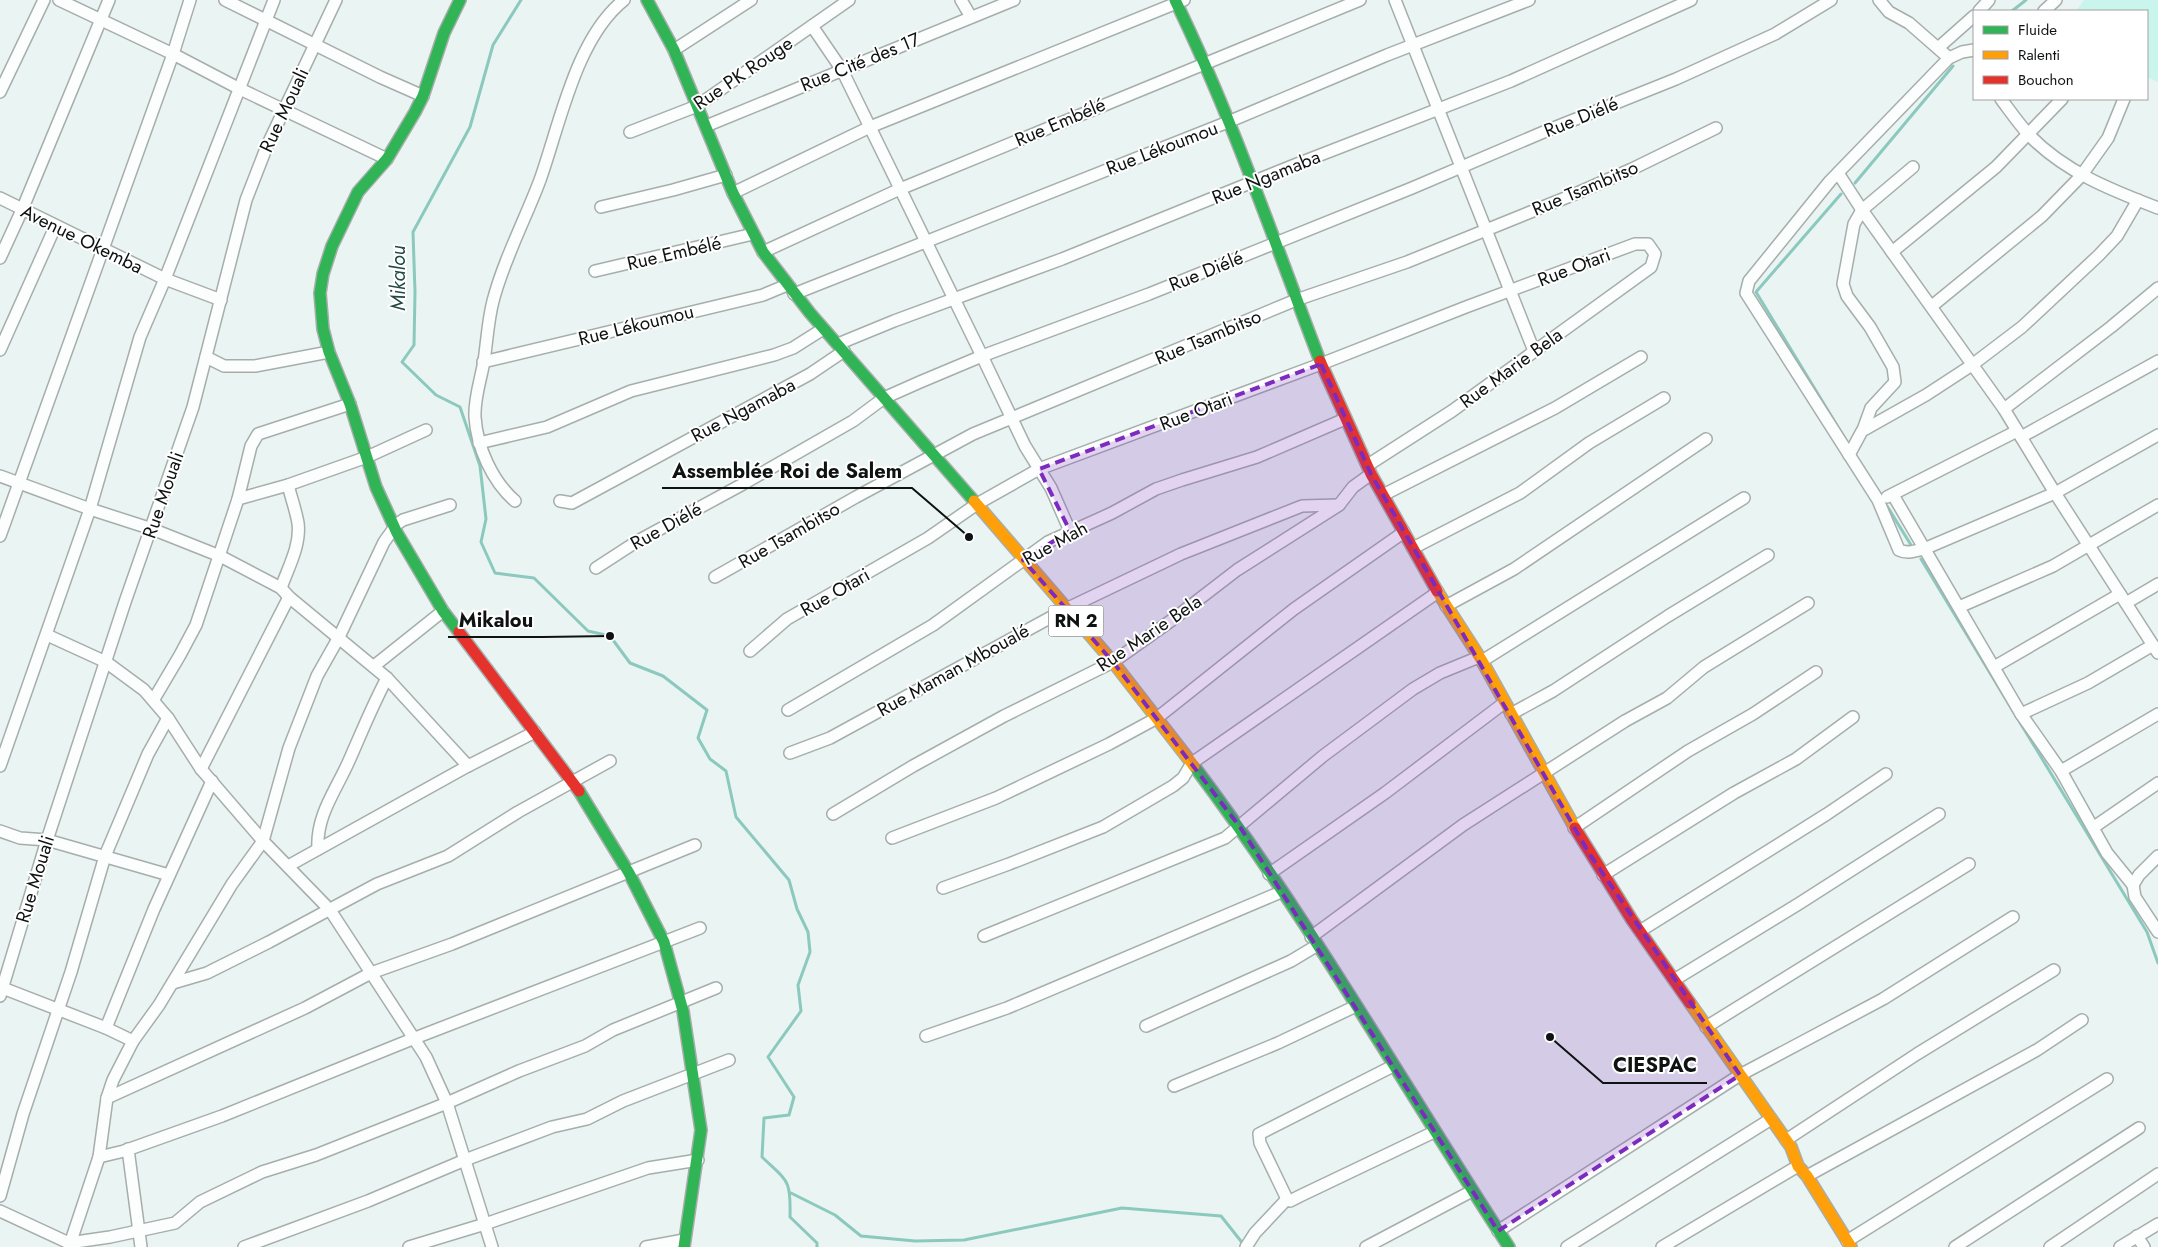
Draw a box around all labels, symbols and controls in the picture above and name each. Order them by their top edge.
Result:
legend [1973,10,2148,100]
text: Fluide [2018,19,2057,41]
street label: Rue Cité des 17 [796,26,924,98]
street label: Rue PK Rouge [688,30,798,116]
text: Ralenti [2018,44,2060,66]
street label: Rue Mouali [253,63,315,157]
text: Bouchon [2018,69,2074,91]
street label: Rue Diélé [1540,90,1622,144]
street label: Rue Embélé [1010,91,1110,153]
street label: Rue Lékoumou [1102,114,1222,182]
street label: Rue Ngamaba [1208,143,1324,211]
street label: Rue Tsambitso [1528,153,1642,223]
street label: Avenue Okemba [17,198,147,280]
street label: Rue Embélé [624,229,724,277]
street label: Rue Otari [1534,241,1614,293]
street label: Rue Diélé [1165,244,1247,298]
water label: Mikalou [384,245,413,311]
street label: Rue Lékoumou [575,298,697,352]
street label: Rue Tsambitso [1151,302,1265,372]
street label: Rue Marie Bela [1454,321,1568,415]
street label: Rue Ngamaba [686,371,800,449]
street label: Rue Otari [1156,385,1236,437]
street label: Rue Mouali [136,448,190,542]
callout: Assemblée Roi de Salem [662,453,912,488]
text: Assemblée Roi de Salem [671,457,902,486]
street label: Rue Diélé [625,495,707,557]
street label: Rue Tsambitso [733,495,845,575]
street label: Rue Mah [1018,514,1092,572]
street label: Rue Otari [795,561,875,623]
street label: Rue Marie Bela [1091,588,1207,678]
callout: Mikalou [448,602,543,637]
text: Mikalou [459,606,533,635]
road number: RN 2 [1048,606,1104,636]
street label: Rue Maman Mboualé [872,617,1034,723]
street label: Rue Mouali [9,832,61,926]
callout: CIESPAC [1603,1048,1707,1083]
text: CIESPAC [1613,1051,1697,1080]

